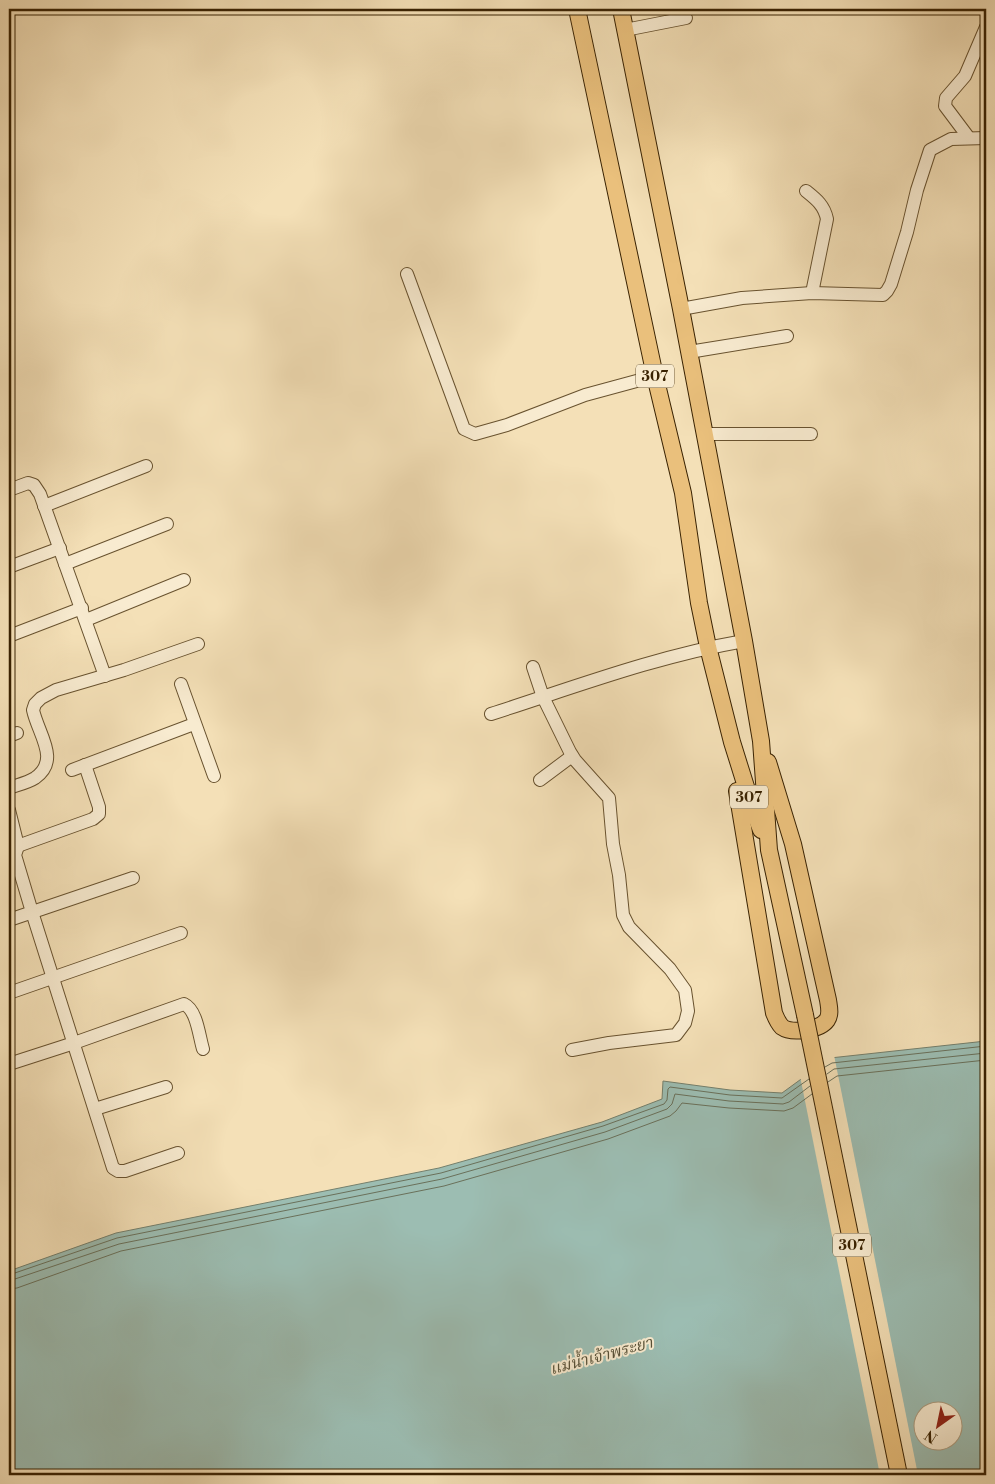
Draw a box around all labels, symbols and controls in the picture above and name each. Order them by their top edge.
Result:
road number: 307 [636,364,674,388]
road number: 307 [730,786,768,809]
road number: 307 [833,1234,871,1256]
water label: แม่น้ำเจ้าพระยา [547,1330,656,1379]
north arrow [912,1402,962,1452]
text: N [922,1425,941,1447]

